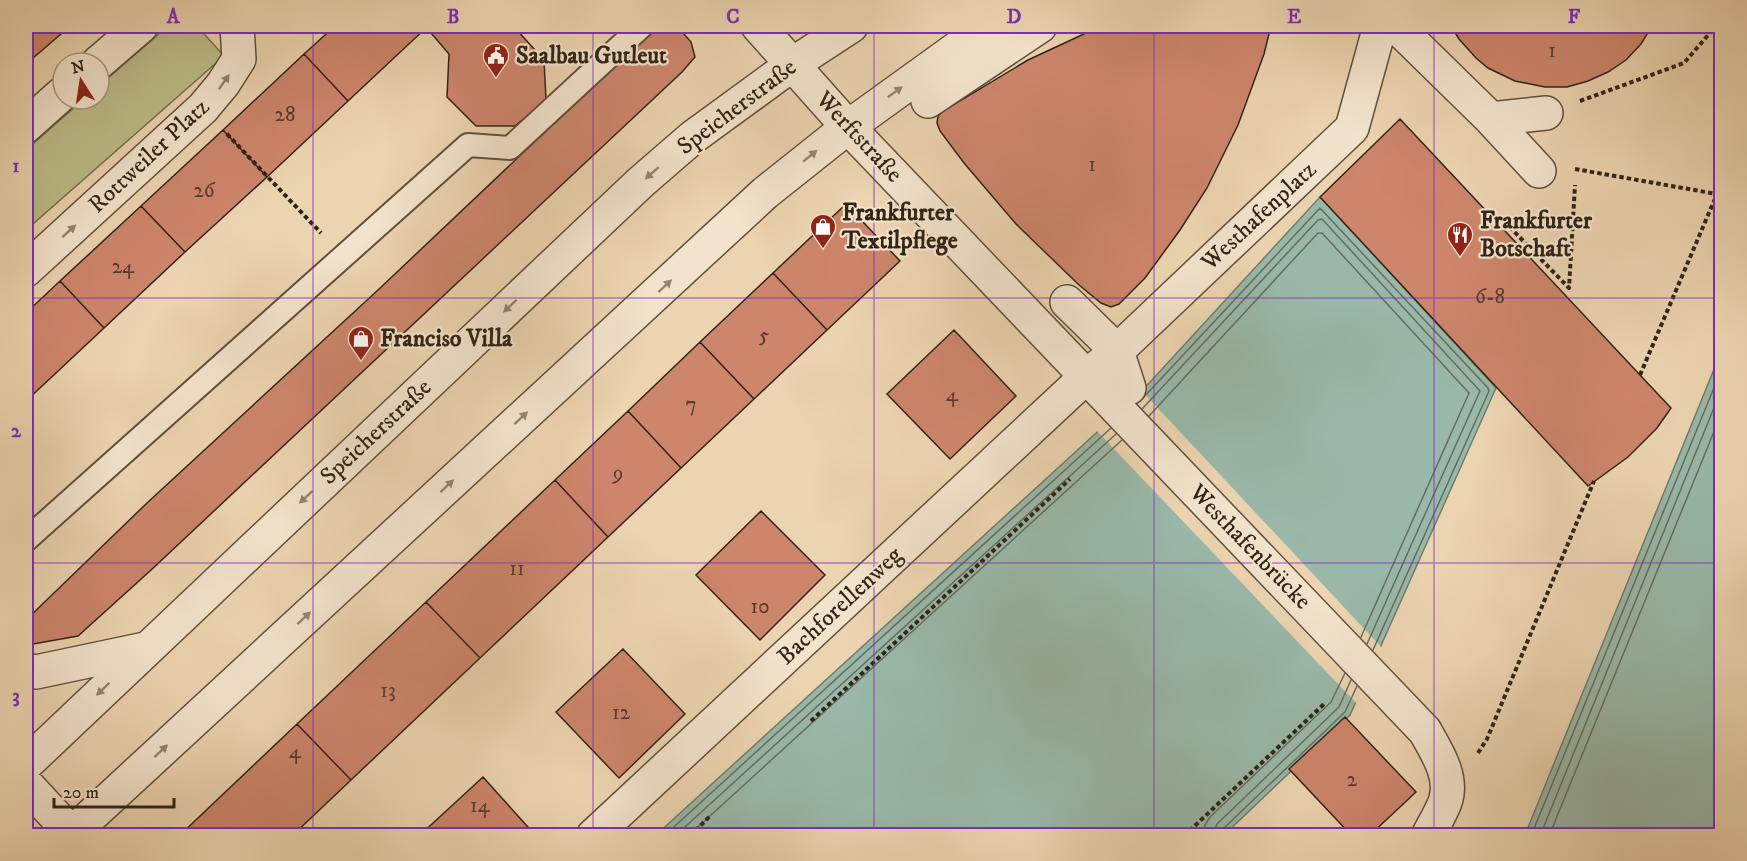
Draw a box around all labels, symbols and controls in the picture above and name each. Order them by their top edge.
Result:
text: A [166,5,181,30]
text: B [447,5,459,30]
text: C [726,5,740,30]
text: D [1007,5,1022,30]
text: E [1287,5,1301,30]
text: F [1568,5,1581,30]
house number: 1 [1548,38,1556,64]
public building icon: Saalbau Gutleut [481,41,511,79]
place label: Saalbau Gutleut [516,41,667,71]
north arrow [51,51,111,111]
street label: Speicherstraße [671,52,803,162]
text: N [70,56,87,78]
one-way arrow [218,74,230,90]
street label: Werftstraße [808,84,909,189]
one-way arrow [887,86,903,98]
street label: Rottweiler Platz [82,92,216,220]
house number: 28 [275,102,295,128]
one-way arrow [802,149,818,162]
house number: 1 [1088,152,1096,178]
text: 1 [12,154,20,179]
street label: Westhafenplatz [1194,155,1323,278]
one-way arrow [645,166,660,179]
house number: 26 [193,178,216,204]
place label: Frankfurter Textilpflege [841,198,958,256]
place label: Frankfurter Botschaft [1480,206,1593,264]
shop icon: Frankfurter Textilpflege [808,212,838,250]
restaurant icon: Frankfurter Botschaft [1445,220,1475,258]
one-way arrow [61,224,76,238]
house number: 24 [112,254,135,280]
one-way arrow [657,279,672,293]
house number: 6-8 [1475,284,1505,310]
one-way arrow [502,299,517,313]
house number: 5 [759,323,769,349]
shop icon: Franciso Villa [346,324,376,362]
place label: Franciso Villa [380,324,513,354]
street label: Speicherstraße [314,373,438,491]
house number: 4 [946,382,959,408]
house number: 7 [685,392,697,418]
one-way arrow [513,412,528,425]
text: 2 [11,419,22,444]
house number: 9 [612,461,623,487]
street label: Westhafenbrücke [1182,477,1317,616]
one-way arrow [440,479,455,493]
one-way arrow [299,490,314,504]
street label: Bachforellenweg [771,540,909,672]
house number: 11 [509,556,525,582]
house number: 10 [751,594,769,620]
one-way arrow [296,612,311,625]
house number: 13 [380,678,396,704]
one-way arrow [96,682,111,696]
text: 3 [12,684,20,709]
house number: 12 [612,700,631,726]
house number: 4 [289,739,302,765]
one-way arrow [153,745,168,758]
house number: 2 [1347,767,1358,793]
scale bar [54,771,174,809]
text: 20 m [63,782,99,804]
house number: 14 [470,793,491,819]

